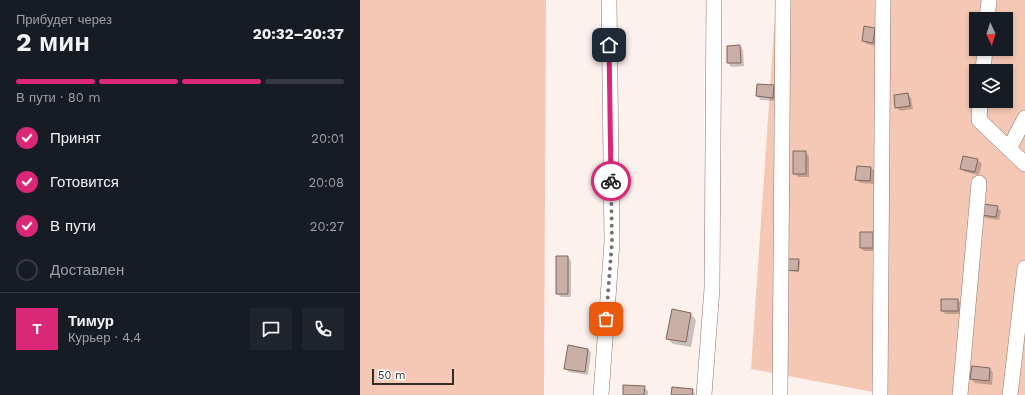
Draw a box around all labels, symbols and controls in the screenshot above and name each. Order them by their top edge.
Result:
text: Прибудет через [16,12,112,27]
north arrow [969,12,1013,56]
map controls [969,12,1013,108]
text: 20:32–20:37 [253,25,344,43]
text: 2 мин [16,27,90,57]
pin [592,28,626,62]
icon: home [598,34,620,56]
button: layers [969,64,1013,108]
text: В пути · 80 m [16,90,101,105]
icon: check [16,127,38,149]
text: Принят [50,129,101,147]
text: 20:01 [311,131,344,146]
courier [591,161,631,201]
icon: bike [600,170,622,192]
icon: check [16,171,38,193]
text: Готовится [50,173,119,191]
text: 20:08 [308,175,344,190]
icon: check [16,215,38,237]
text: В пути [50,217,96,235]
text: 20:27 [310,219,344,234]
text: Доставлен [50,261,124,279]
pin [589,302,623,336]
button: chat [250,308,292,350]
button: phone [302,308,344,350]
icon: bag [595,308,617,330]
text: Тимур [68,312,114,330]
text: Т [32,320,42,338]
text: Курьер · 4.4 [68,330,141,345]
scale bar [372,367,454,386]
text: 50 m [378,369,405,382]

